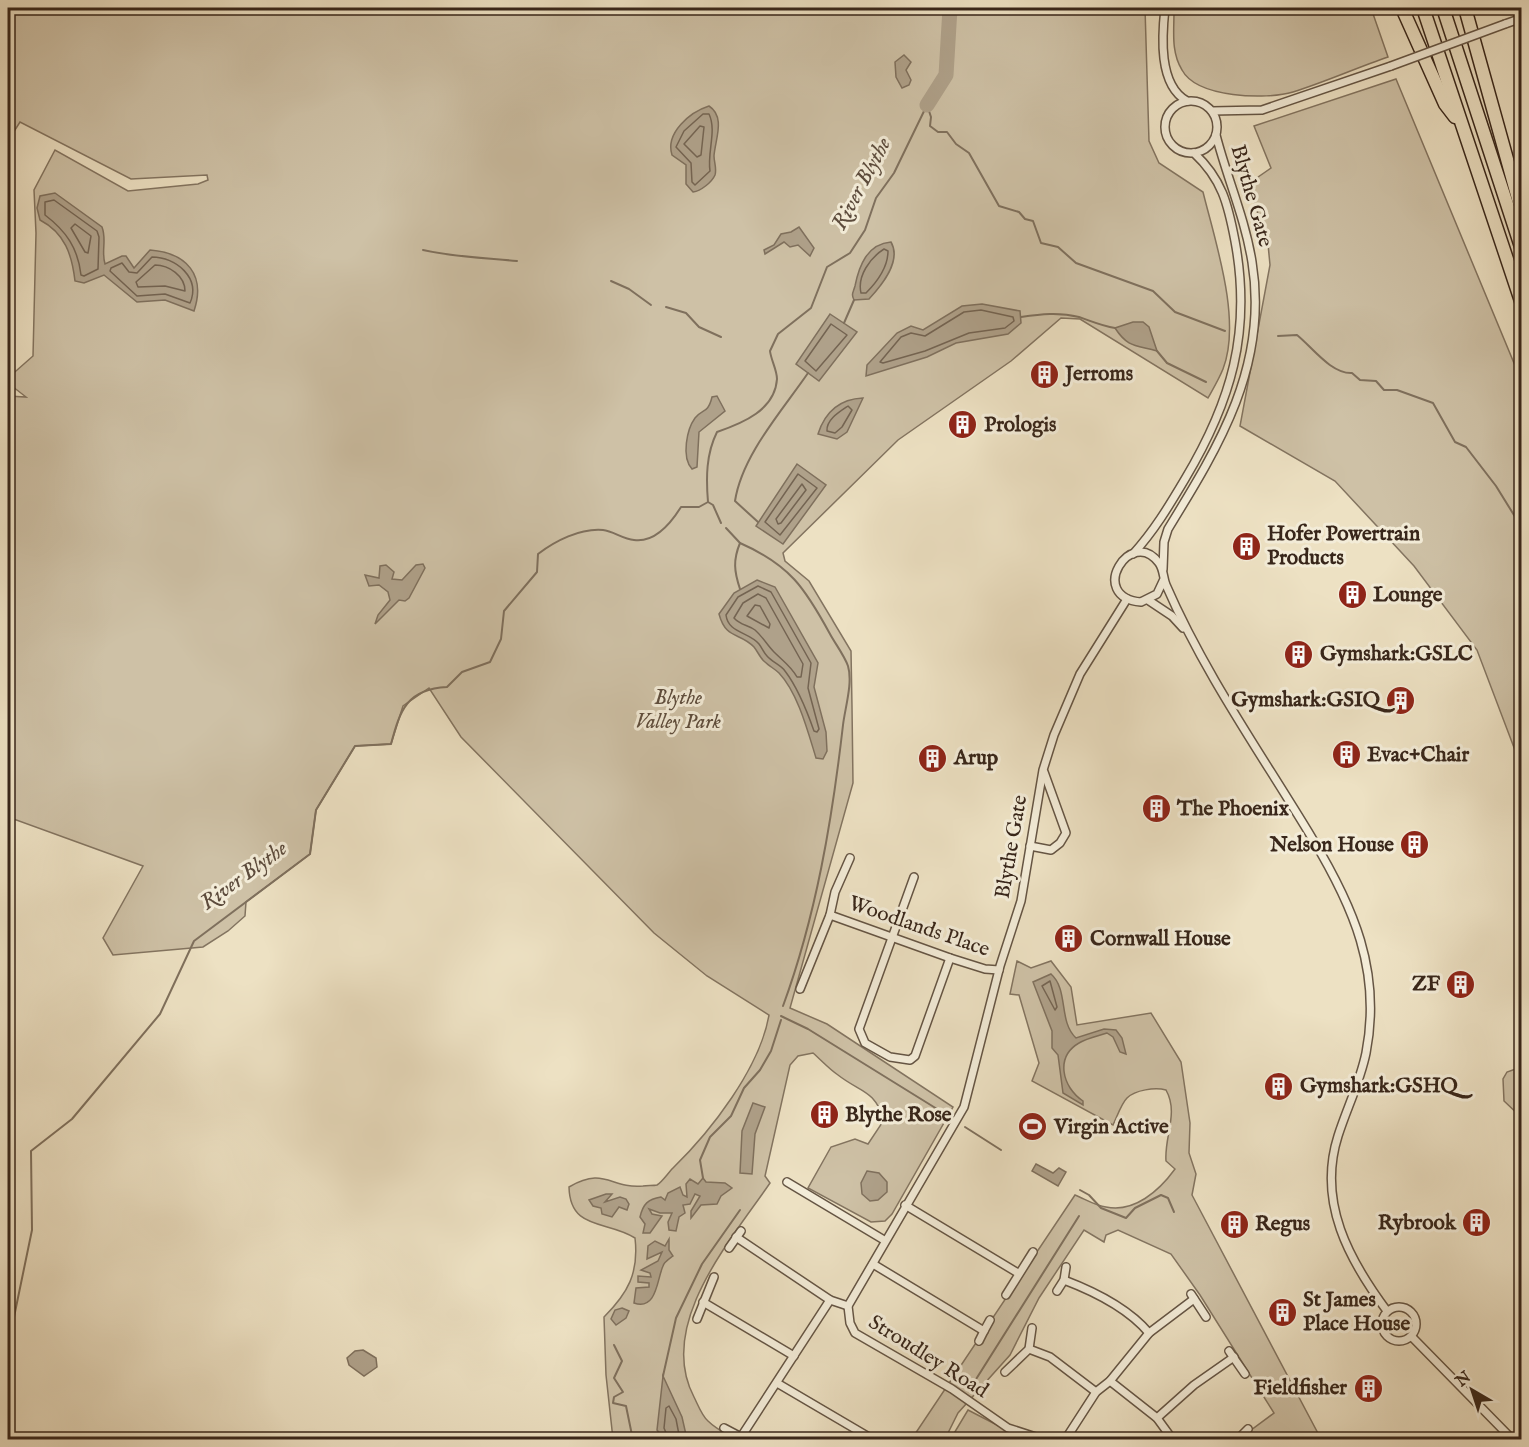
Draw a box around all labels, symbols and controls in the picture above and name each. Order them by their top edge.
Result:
water label: River Blythe [826,132,898,235]
street label: Blythe Gate [1224,142,1279,250]
building icon: Jerroms [1028,358,1060,390]
place label: Jerroms [1062,361,1133,388]
building icon: Prologis [947,409,979,441]
place label: Prologis [984,412,1056,439]
place label: Hofer Powertrain Products [1267,521,1420,572]
building icon: Hofer Powertrain Products [1230,530,1262,562]
building icon: Lounge [1336,579,1368,611]
place label: Lounge [1373,582,1443,609]
building icon: Gymshark:GSLC [1283,638,1315,670]
place label: Gymshark:GSLC [1320,641,1473,668]
building icon: Gymshark:GSIQ [1385,684,1417,716]
park label: Blythe Valley Park [635,685,721,736]
place label: Gymshark:GSIQ [1231,687,1396,714]
building icon: Evac+Chair [1330,739,1362,771]
building icon: Arup [917,742,949,774]
place label: Evac+Chair [1367,742,1469,769]
place label: Arup [953,745,999,772]
street label: Blythe Gate [990,793,1034,901]
building icon: The Phoenix [1140,793,1172,825]
place label: The Phoenix [1176,796,1290,823]
building icon: Nelson House [1399,829,1431,861]
place label: Nelson House [1269,832,1394,859]
water label: River Blythe [195,835,294,917]
street label: Woodlands Place [845,890,993,964]
building icon: Cornwall House [1053,923,1085,955]
place label: Cornwall House [1090,926,1231,953]
building icon: ZF [1445,968,1477,1000]
place label: ZF [1412,971,1441,998]
building icon: Gymshark:GSHQ [1263,1070,1295,1102]
place label: Gymshark:GSHQ [1300,1073,1474,1100]
building icon: Blythe Rose [808,1099,840,1131]
place label: Blythe Rose [845,1102,952,1129]
sports icon: Virgin Active [1017,1111,1049,1143]
place label: Virgin Active [1053,1114,1169,1141]
building icon: Rybrook [1461,1207,1493,1239]
building icon: Regus [1218,1208,1250,1240]
place label: Rybrook [1378,1210,1457,1237]
place label: Regus [1255,1211,1310,1238]
place label: St James Place House [1303,1287,1410,1338]
building icon: St James Place House [1266,1296,1298,1328]
street label: Stroudley Road [863,1309,994,1405]
north arrow [1442,1360,1502,1420]
text: N [1451,1368,1476,1393]
building icon: Fieldfisher [1352,1372,1384,1404]
place label: Fieldfisher [1254,1375,1347,1402]

